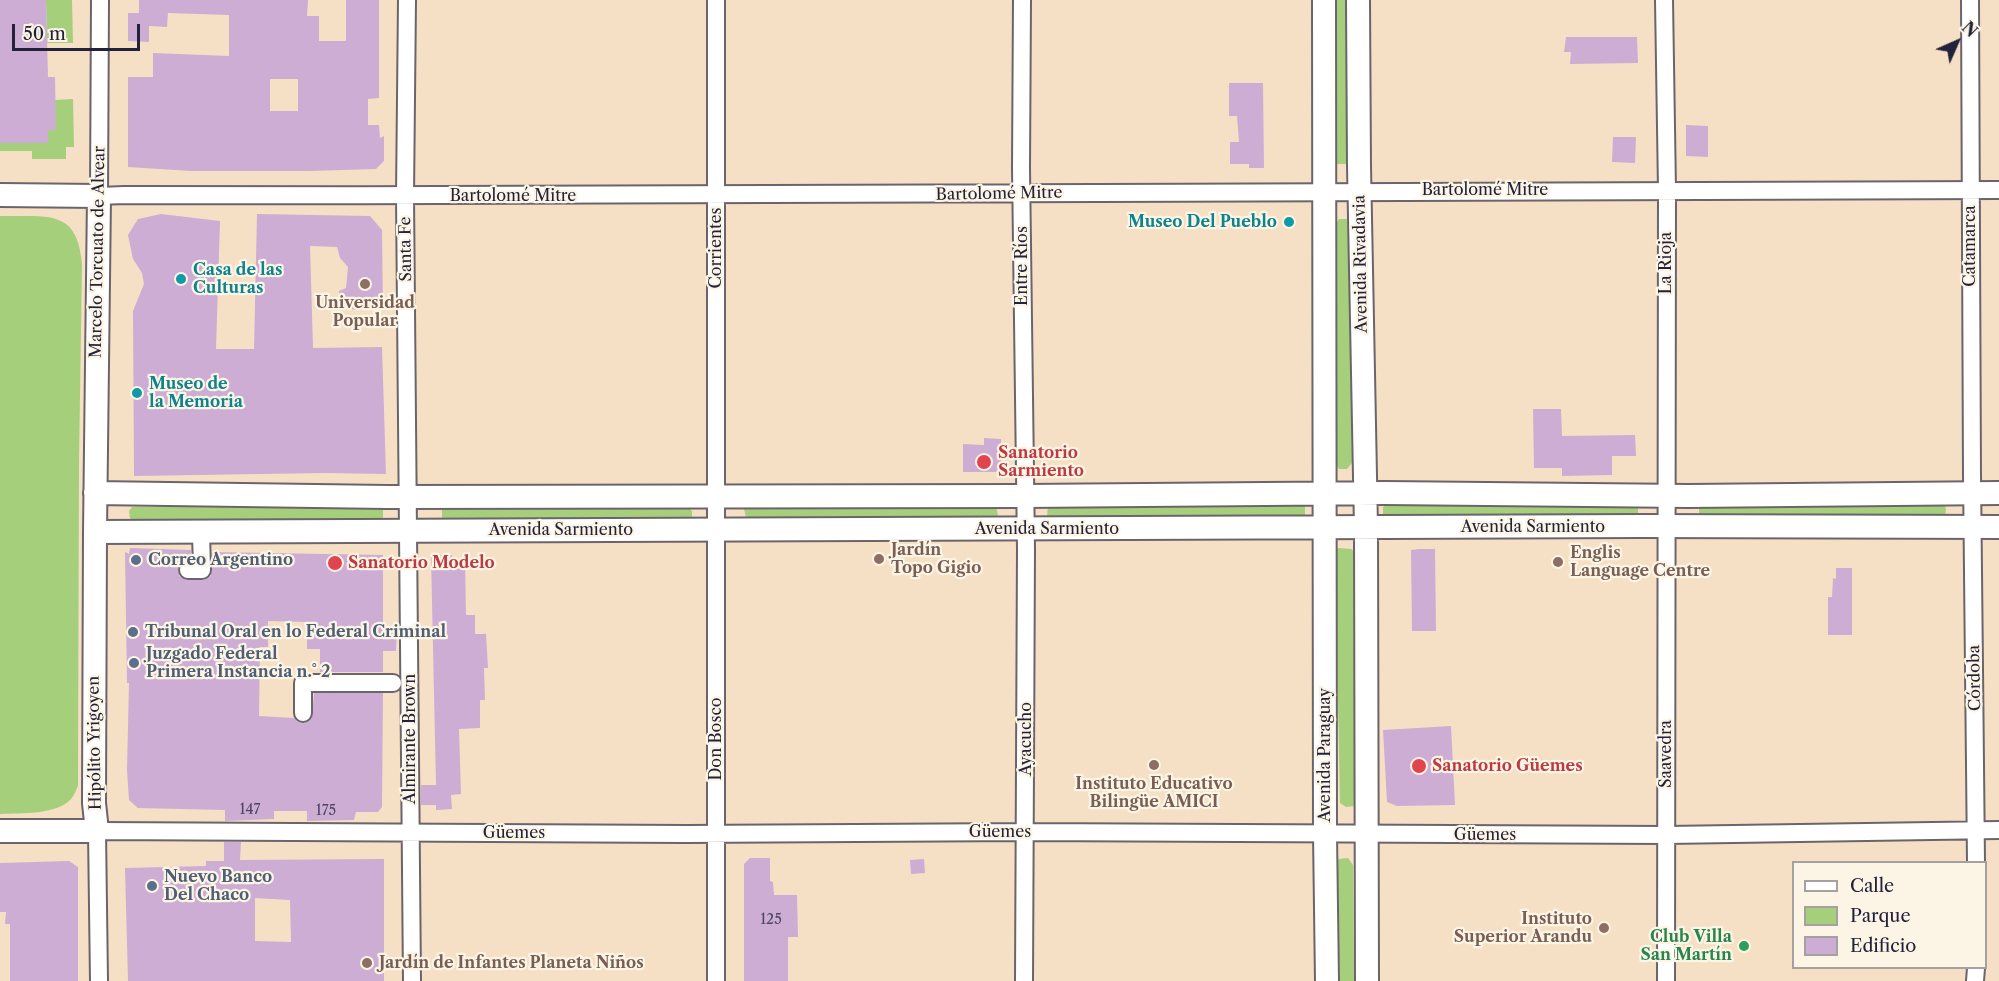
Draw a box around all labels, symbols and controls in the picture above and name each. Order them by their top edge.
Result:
scale bar [15,12,142,50]
north arrow [1927,12,1987,72]
text: N [1958,17,1982,41]
text: 50 m [23,23,66,45]
street label: Marcelo Torcuato de Alvear [87,146,109,358]
street label: Bartolomé Mitre [1422,180,1548,200]
street label: Bartolomé Mitre [936,183,1062,205]
street label: Bartolomé Mitre [450,186,576,206]
street label: Avenida Rivadavia [1350,195,1372,333]
street label: Catamarca [1960,205,1980,287]
street label: Corrientes [706,207,726,289]
place label: Museo Del Pueblo [1128,212,1277,232]
marker: Museo Del Pueblo [1282,215,1296,229]
street label: Santa Fe [396,216,416,282]
street label: Entre Ríos [1012,226,1032,306]
street label: La Rioja [1656,232,1676,294]
place label: Casa de las Culturas [193,260,282,298]
marker: Casa de las Culturas [174,272,188,286]
marker: Universidad Popular [358,277,372,291]
place label: Universidad Popular [315,293,415,331]
place label: Museo de la Memoria [149,374,243,412]
marker: Museo de la Memoria [130,386,144,400]
place label: Sanatorio Sarmiento [998,443,1084,481]
marker: Sanatorio Sarmiento [975,453,993,471]
street label: Avenida Sarmiento [1461,517,1605,537]
street label: Avenida Sarmiento [975,519,1119,539]
street label: Avenida Sarmiento [489,520,633,540]
place label: Jardín Topo Gigio [891,540,981,578]
place label: Englis Language Centre [1570,543,1710,581]
place label: Correo Argentino [148,550,293,570]
marker: Jardín Topo Gigio [872,552,886,566]
marker: Correo Argentino [129,553,143,567]
place label: Sanatorio Modelo [348,553,495,573]
marker: Sanatorio Modelo [326,554,344,572]
marker: Englis Language Centre [1551,555,1565,569]
place label: Tribunal Oral en lo Federal Criminal [145,622,446,642]
marker: Tribunal Oral en lo Federal Criminal [126,625,140,639]
place label: Juzgado Federal Primera Instancia n.° 2 [146,644,330,682]
street label: Córdoba [1965,645,1985,711]
marker: Juzgado Federal Primera Instancia n.° 2 [127,656,141,670]
street label: Almirante Brown [400,674,420,804]
street label: Hipólito Yrigoyen [84,676,106,810]
street label: Avenida Paraguay [1315,688,1335,822]
street label: Don Bosco [706,697,726,781]
street label: Ayacucho [1016,702,1036,776]
street label: Saavedra [1656,720,1676,788]
place label: Sanatorio Güemes [1432,756,1583,776]
marker: Sanatorio Güemes [1410,757,1428,775]
marker: Instituto Educativo Bilingüe AMICI [1147,758,1161,772]
place label: Instituto Educativo Bilingüe AMICI [1075,774,1233,812]
house number: 147 [240,802,260,818]
house number: 175 [316,803,336,819]
street label: Güemes [969,822,1031,842]
street label: Güemes [483,823,545,843]
street label: Güemes [1454,825,1516,845]
legend [1792,861,1987,969]
place label: Nuevo Banco Del Chaco [164,867,272,905]
text: Calle [1850,875,1894,897]
marker: Nuevo Banco Del Chaco [145,879,159,893]
text: Parque [1850,905,1911,927]
place label: Instituto Superior Arandu [1454,909,1592,947]
house number: 125 [760,912,782,928]
marker: Instituto Superior Arandu [1597,921,1611,935]
place label: Club Villa San Martín [1641,927,1732,965]
text: Edificio [1850,935,1916,957]
marker: Club Villa San Martín [1737,939,1751,953]
place label: Jardín de Infantes Planeta Niños [379,953,644,973]
marker: Jardín de Infantes Planeta Niños [360,956,374,970]

